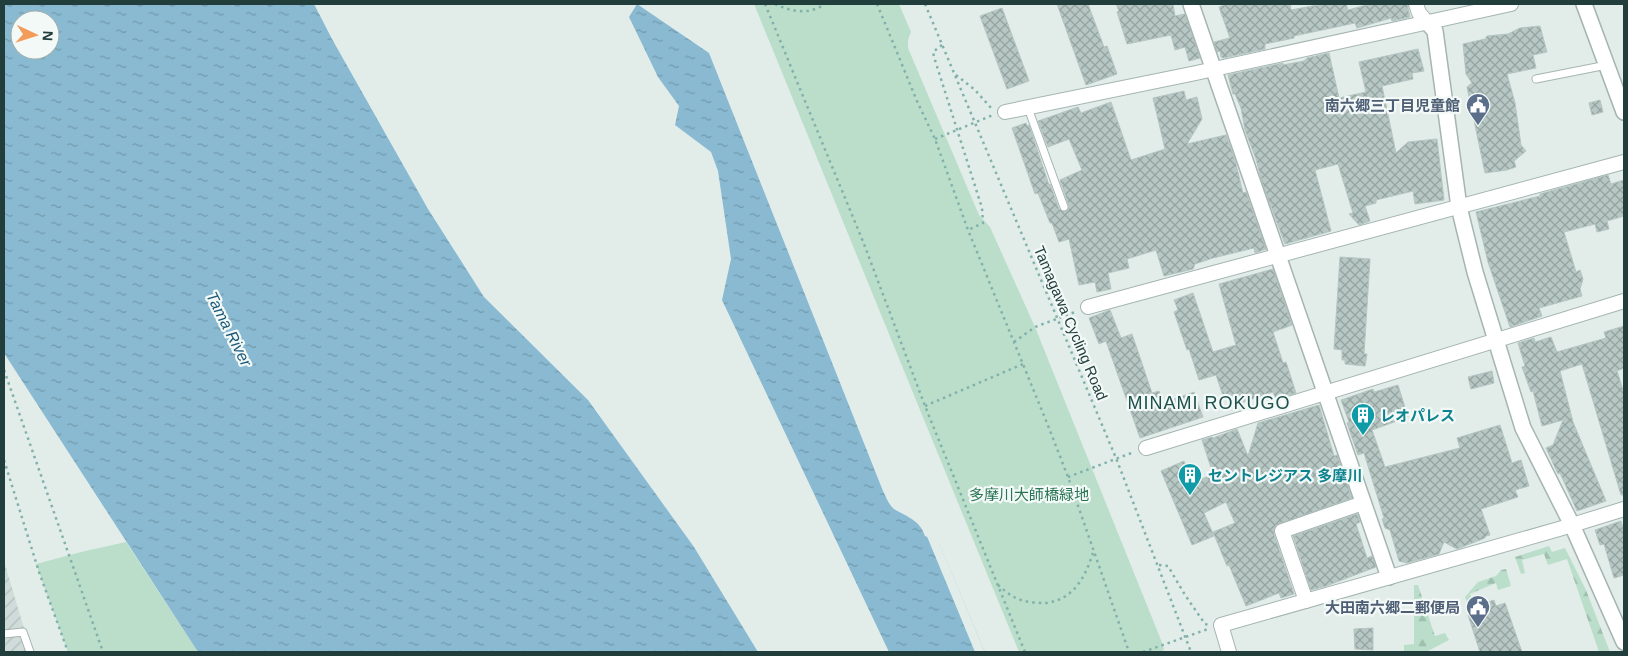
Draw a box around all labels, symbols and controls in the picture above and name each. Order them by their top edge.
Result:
north arrow [10,10,60,60]
text: N [40,30,56,42]
public building icon: 南六郷三丁目児童館 [1465,92,1491,126]
place label: 南六郷三丁目児童館 [1325,97,1460,114]
street label: Tamagawa Cycling Road [1031,243,1111,403]
water label: Tama River [203,289,255,370]
district label: MINAMI ROKUGO [1127,393,1291,413]
building icon: レオパレス [1350,402,1376,436]
place label: レオパレス [1380,407,1455,424]
building icon: セントレジアス 多摩川 [1177,462,1203,496]
place label: セントレジアス 多摩川 [1208,467,1362,484]
park label: 多摩川大師橋緑地 [969,486,1089,503]
public building icon: 大田南六郷二郵便局 [1465,594,1491,628]
place label: 大田南六郷二郵便局 [1325,599,1460,616]

